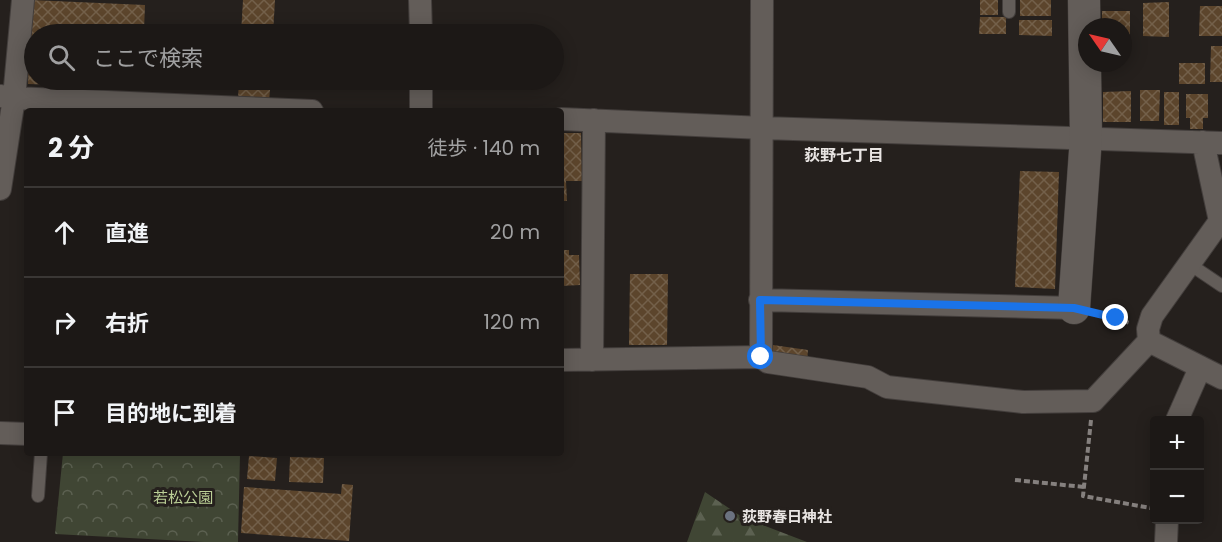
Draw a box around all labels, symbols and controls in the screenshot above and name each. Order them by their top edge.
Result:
north arrow [1078,18,1132,72]
search box [24,24,564,90]
icon: search [45,41,78,74]
text: ここで検索 [93,43,203,74]
text: 2 分 [48,130,94,166]
text: 徒歩 · 140 m [428,134,540,162]
district label: 荻野七丁目 [804,144,884,167]
icon: ahead [48,216,81,249]
text: 直進 [105,218,149,249]
text: 20 m [490,218,540,246]
route end [1102,304,1128,330]
icon: right [48,306,81,339]
text: 右折 [105,308,149,339]
text: 120 m [484,308,540,336]
route start [747,343,773,369]
icon: arrive [48,396,81,429]
text: 目的地に到着 [105,398,237,429]
map controls [1150,416,1204,524]
button: + [1150,416,1204,470]
button: − [1150,470,1204,524]
park label: 若松公園 [153,487,213,508]
place label: 荻野春日神社 [742,506,832,527]
marker: 荻野春日神社 [723,509,737,523]

